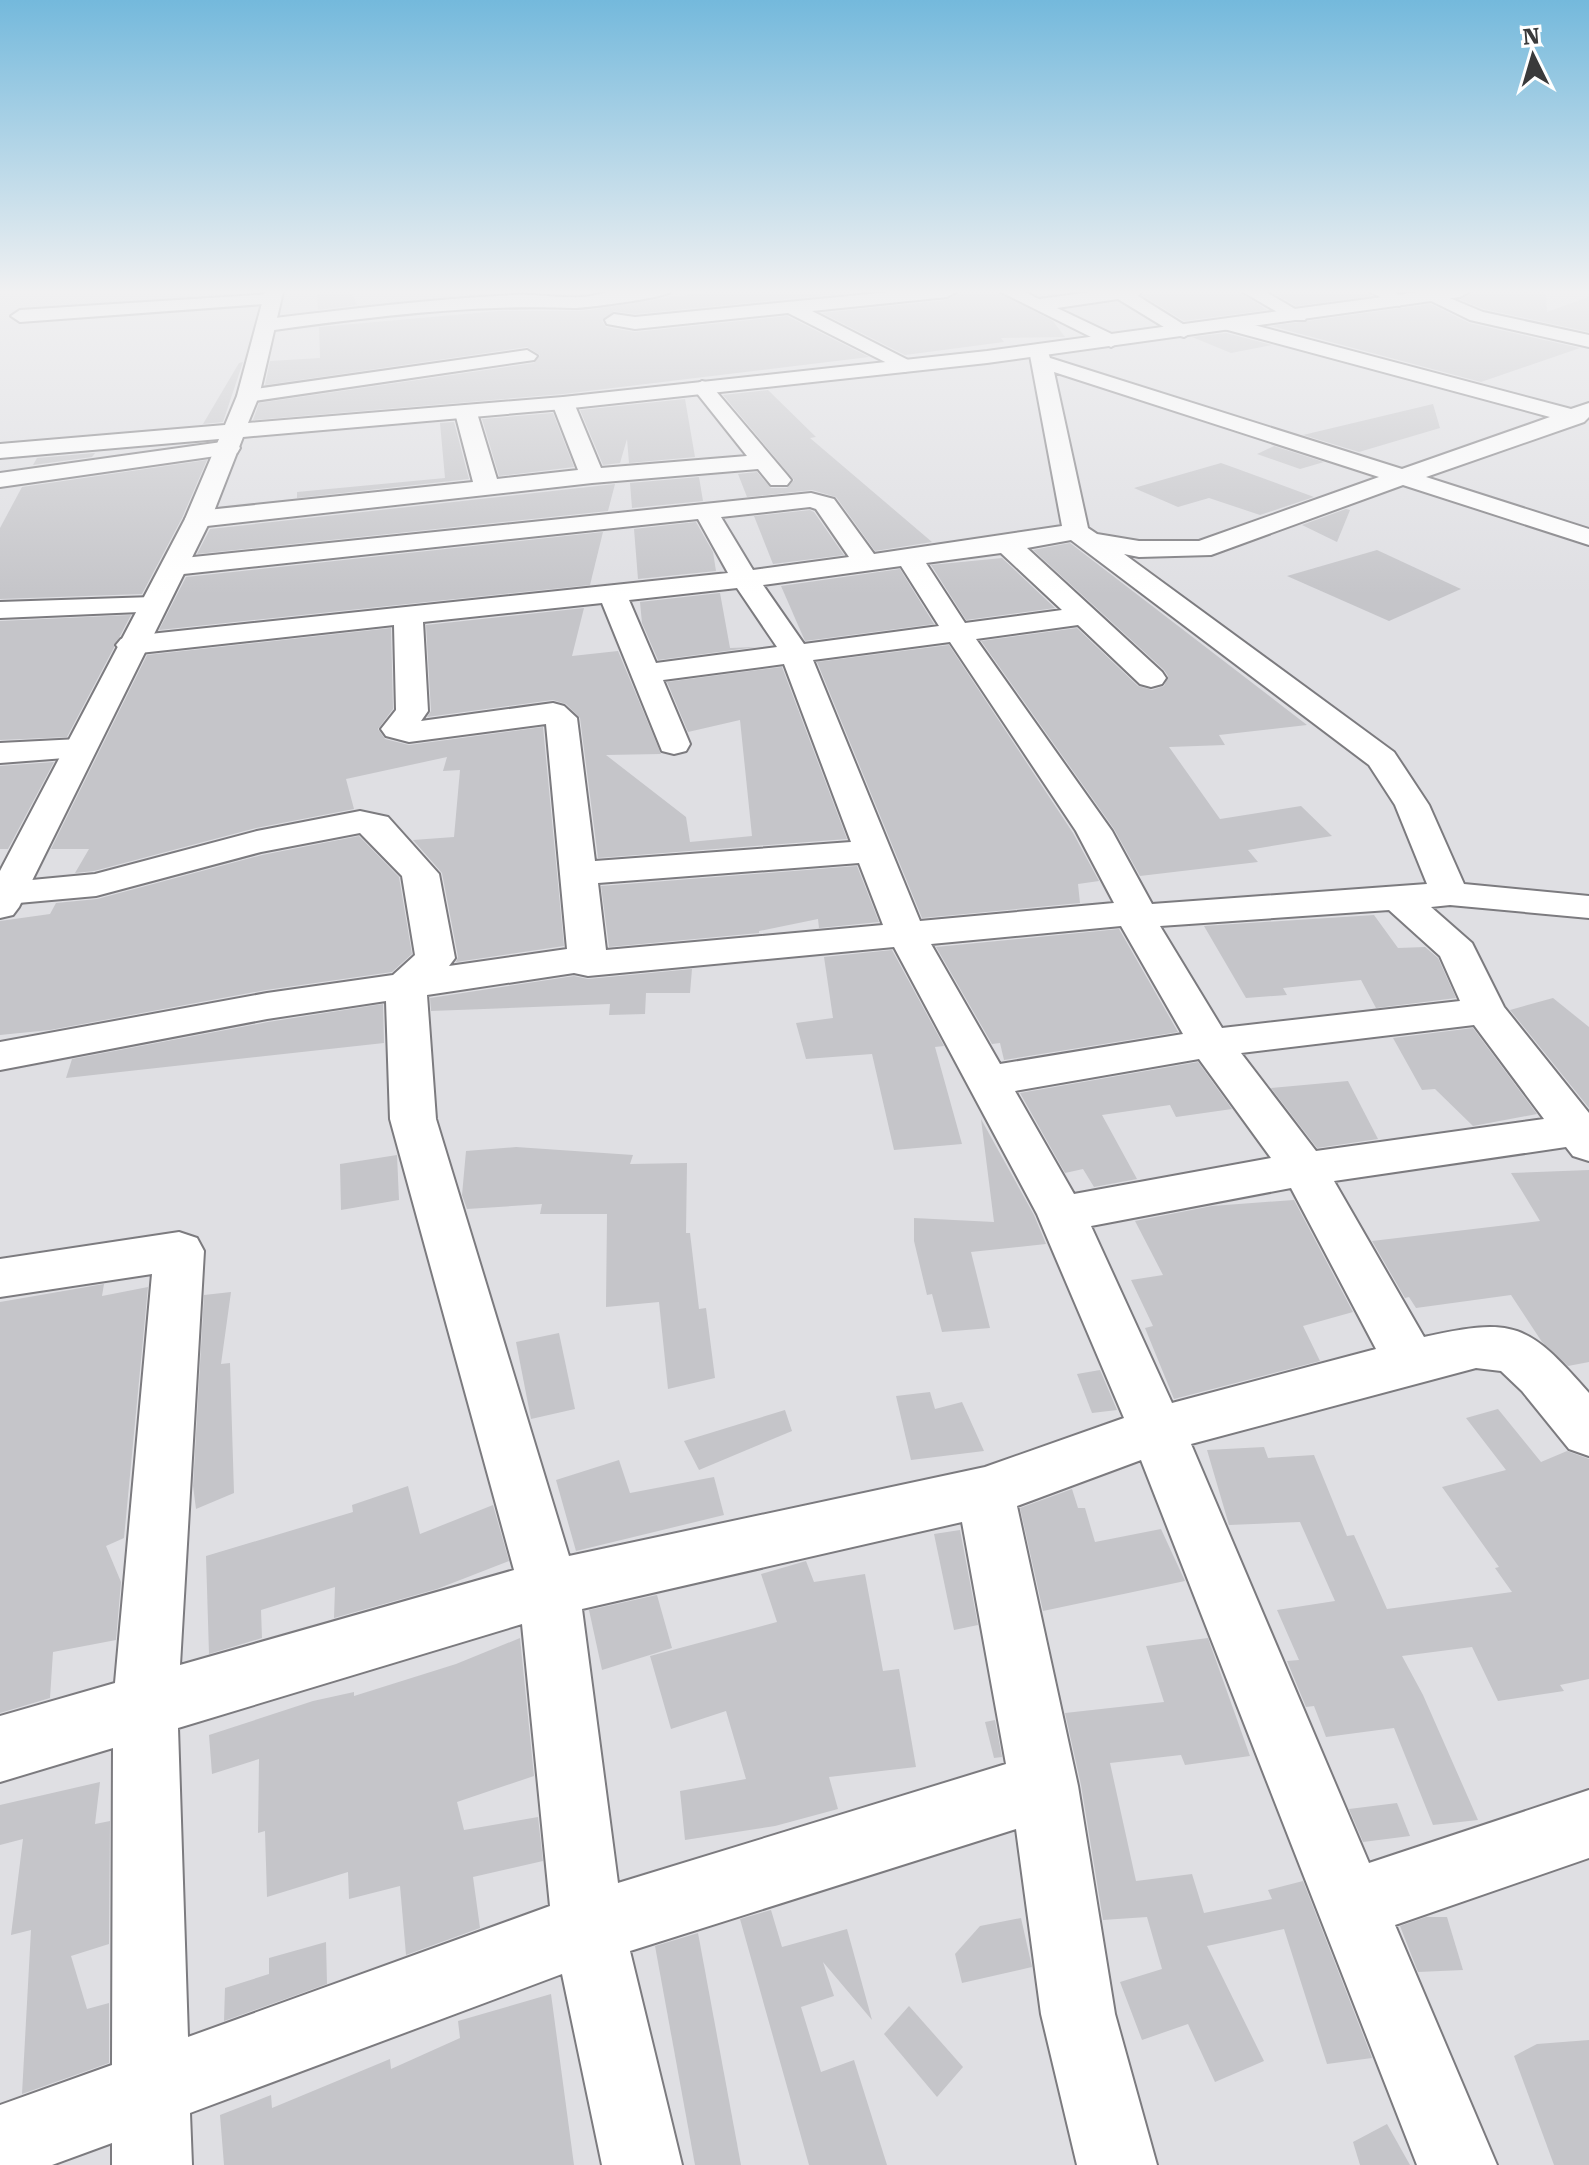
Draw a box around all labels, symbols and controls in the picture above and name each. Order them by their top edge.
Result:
north arrow [1493,16,1573,96]
text: N [1522,23,1541,50]

